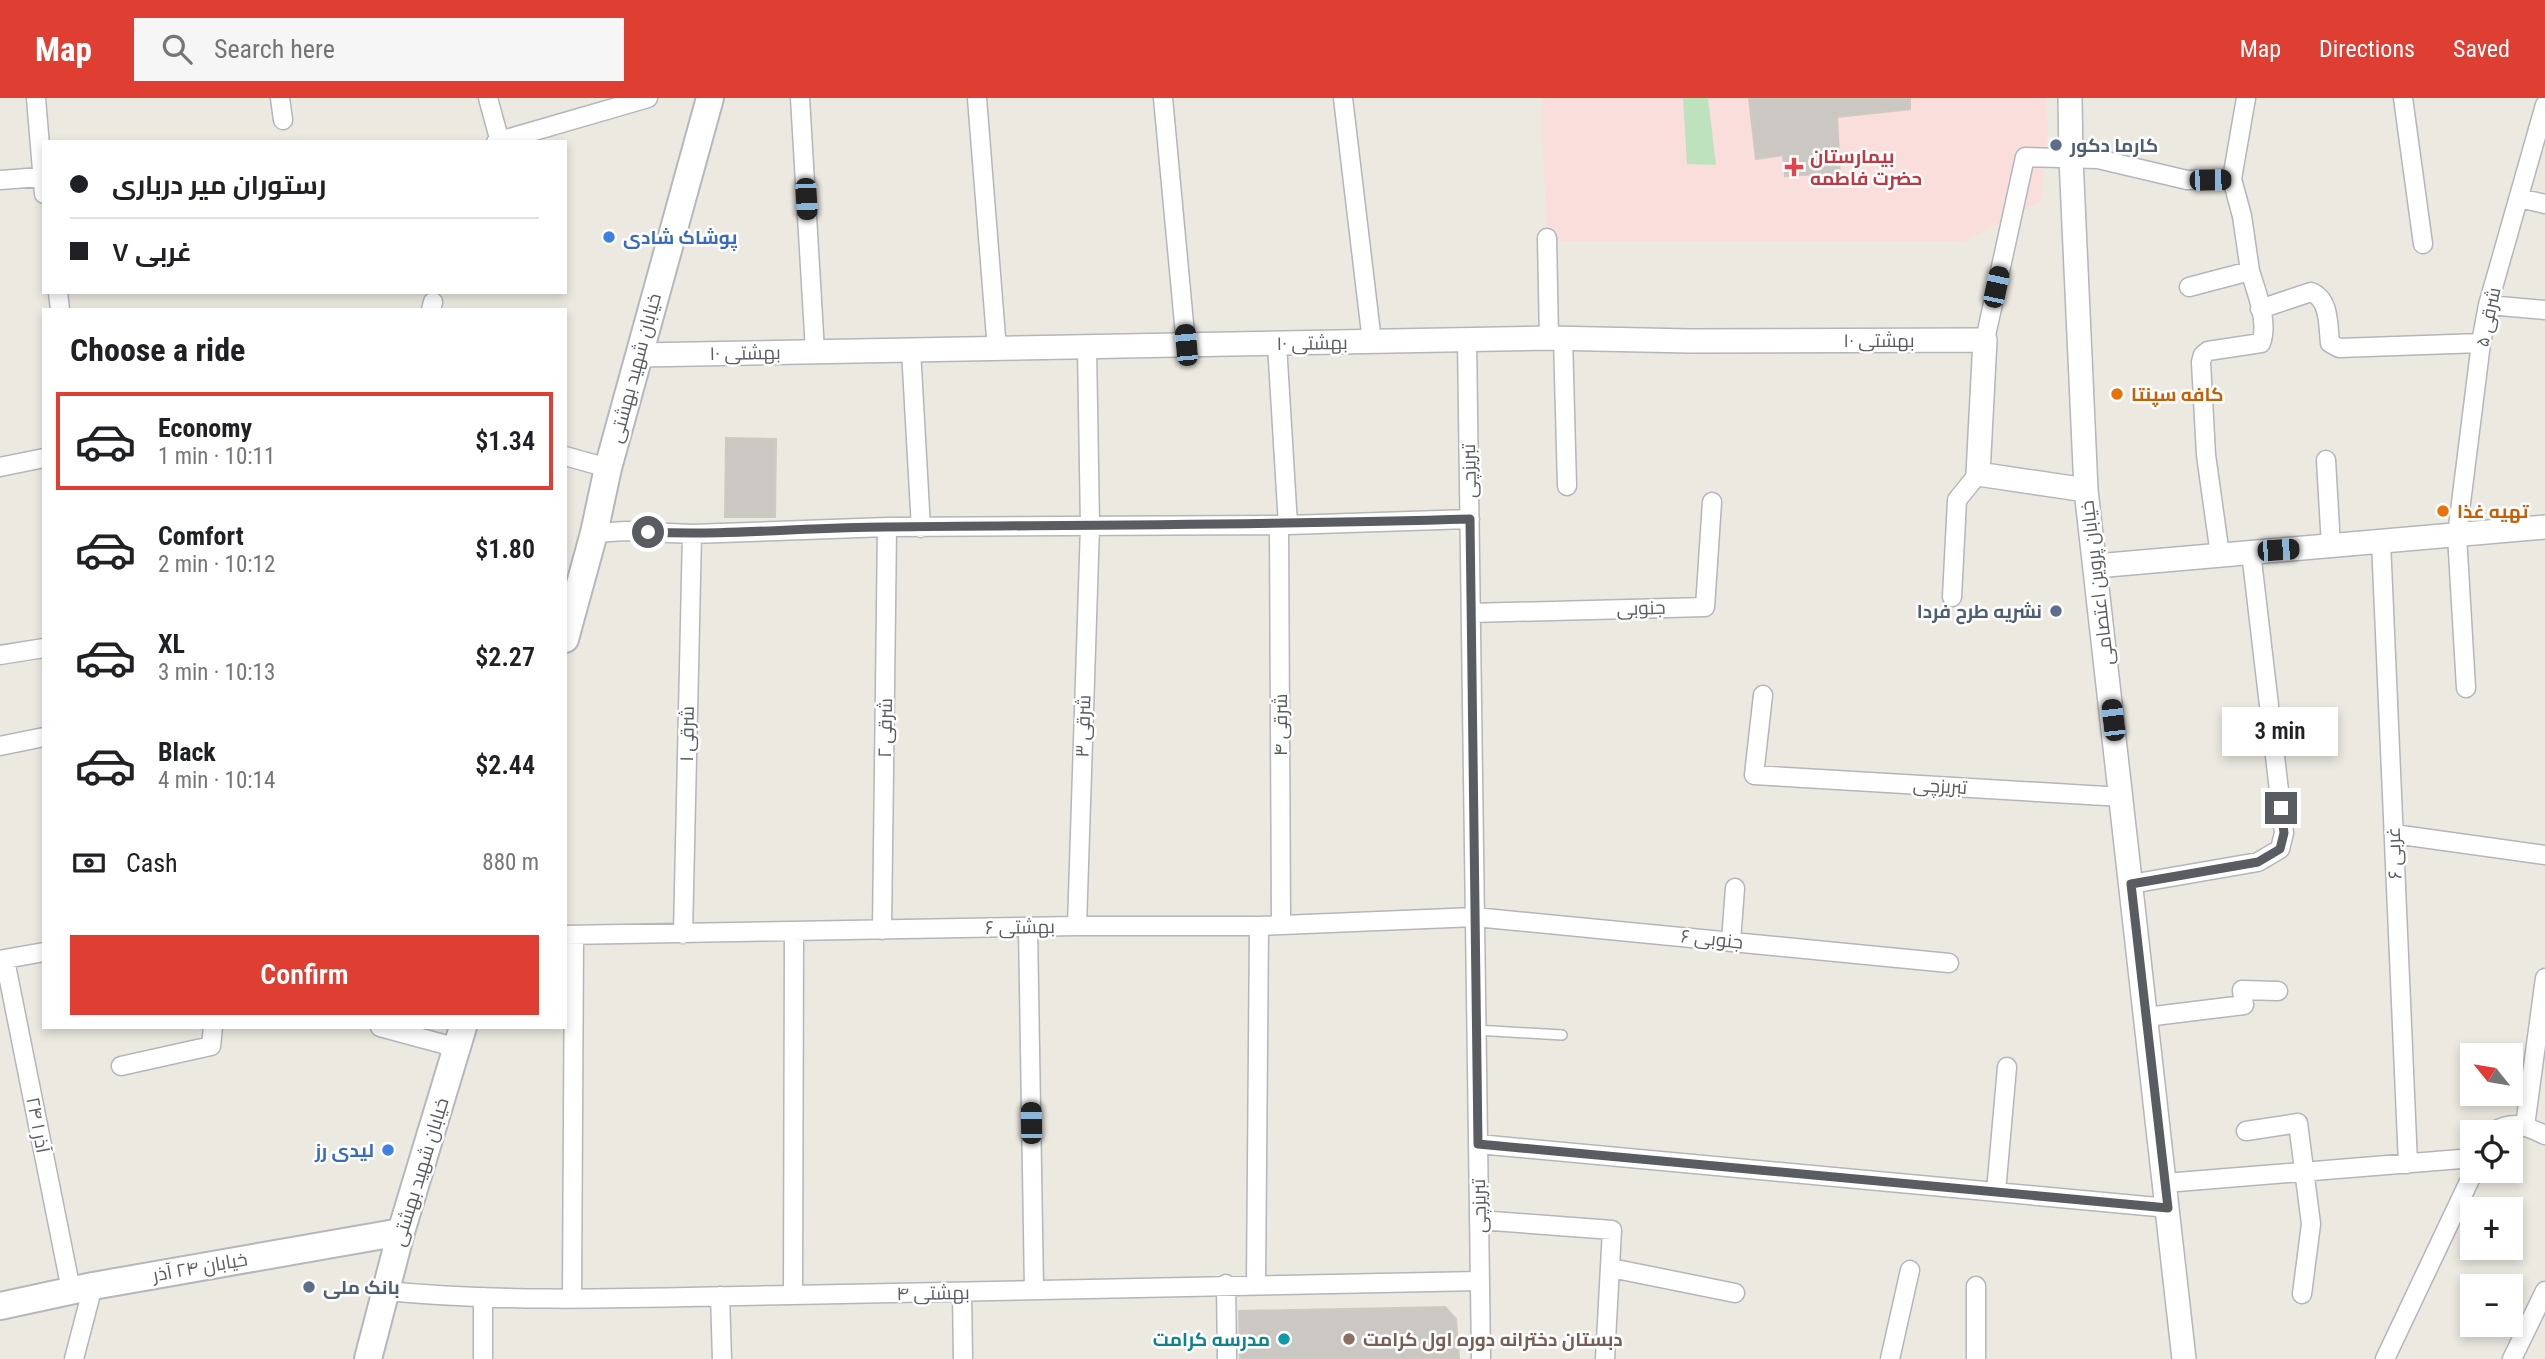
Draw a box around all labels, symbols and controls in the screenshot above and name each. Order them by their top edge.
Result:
search box [134,18,624,81]
text: Map [35,30,92,69]
icon: search [158,30,196,68]
text: Search here [214,34,335,64]
text: Map [2240,35,2281,63]
text: Directions [2319,35,2415,63]
text: Saved [2453,35,2510,63]
place label: کارما دکور [2069,134,2158,157]
marker: کارما دکور [2048,137,2064,153]
place label: بیمارستان حضرت فاطمه [1810,145,1922,190]
marker: بیمارستان حضرت فاطمه [1784,157,1804,177]
car [2189,169,2232,191]
text: رستوران میر درباری [112,170,326,200]
car [795,177,818,221]
place label: پوشاک شادی [623,226,737,251]
marker: پوشاک شادی [601,229,617,245]
text: غربی ۷ [112,237,192,267]
car [1982,264,2011,310]
street label: شرقی ۵ [2470,285,2506,349]
street label: خیابان شهید بهشتی [604,291,666,445]
car [1174,323,1199,367]
street label: بهشتی ۱۰ [1843,329,1915,352]
text: Choose a ride [70,331,245,369]
street label: بهشتی ۱۰ [1276,331,1348,355]
street label: بهشتی ۱۰ [709,341,781,365]
place label: کافه سپنتا [2131,383,2223,407]
marker: کافه سپنتا [2109,386,2125,402]
icon: car [74,410,137,473]
text: Economy [158,413,252,443]
text: $1.34 [475,426,535,456]
text: 1 min · 10:11 [158,443,275,470]
street label: تبریزچی [1457,444,1482,498]
street label: خیابان پروین اعتصامی [2075,499,2120,667]
place label: تهیه غذا [2457,500,2529,523]
marker: تهیه غذا [2435,503,2451,519]
route start [632,516,664,548]
icon: car [74,518,137,581]
text: Comfort [158,521,244,551]
text: $1.80 [475,534,535,564]
car [2257,538,2300,562]
text: 2 min · 10:12 [158,551,275,578]
street label: جنوبی [1616,596,1666,620]
place label: نشریه طرح فردا [1917,600,2042,625]
marker: نشریه طرح فردا [2048,603,2064,619]
icon: car [74,626,137,689]
text: XL [158,629,185,659]
text: $2.27 [475,642,535,672]
text: 3 min · 10:13 [158,659,275,686]
street label: شرقی ۳ [1070,694,1096,758]
street label: شرقی ۴ [1269,694,1292,756]
street label: شرقی ۲ [873,698,897,758]
car [2101,698,2126,742]
street label: شرقی ۱ [675,706,699,762]
callout: 3 min [2223,706,2339,756]
text: 3 min [2255,718,2305,745]
icon: car [74,734,137,797]
text: Black [158,737,216,767]
text: $2.44 [475,750,535,780]
text: 4 min · 10:14 [158,767,275,794]
street label: تبریزچی [1912,773,1968,800]
route end [2265,792,2297,824]
street label: غربی ۶ [2382,826,2406,880]
icon: cash [70,844,108,882]
text: Cash [126,848,178,878]
text: 880 m [482,849,539,876]
street label: بهشتی ۶ [985,915,1055,939]
street label: جنوبی ۶ [1680,924,1744,954]
button: Confirm [70,935,539,1015]
north arrow [2460,1043,2524,1106]
map controls [2460,1043,2523,1337]
street label: ۲۴ آذر ۱ [21,1095,55,1155]
street label: خیابان شهید بهشتی [386,1095,454,1249]
car [1021,1102,1042,1144]
button: locate [2460,1120,2523,1183]
place label: لیدی رز [314,1139,374,1163]
marker: لیدی رز [380,1142,396,1158]
street label: تبریزچی [1467,1179,1492,1233]
button: + [2460,1197,2523,1260]
street label: خیابان ۲۴ آذر [150,1247,249,1287]
button: − [2460,1274,2523,1337]
place label: بانک ملی [323,1276,400,1299]
marker: بانک ملی [301,1279,317,1295]
street label: بهشتی ۴ [896,1281,970,1305]
place label: مدرسه کرامت [1153,1328,1270,1351]
place label: دبستان دخترانه دوره اول کرامت [1363,1328,1623,1352]
marker: مدرسه کرامت [1276,1331,1292,1347]
marker: دبستان دخترانه دوره اول کرامت [1341,1331,1357,1347]

